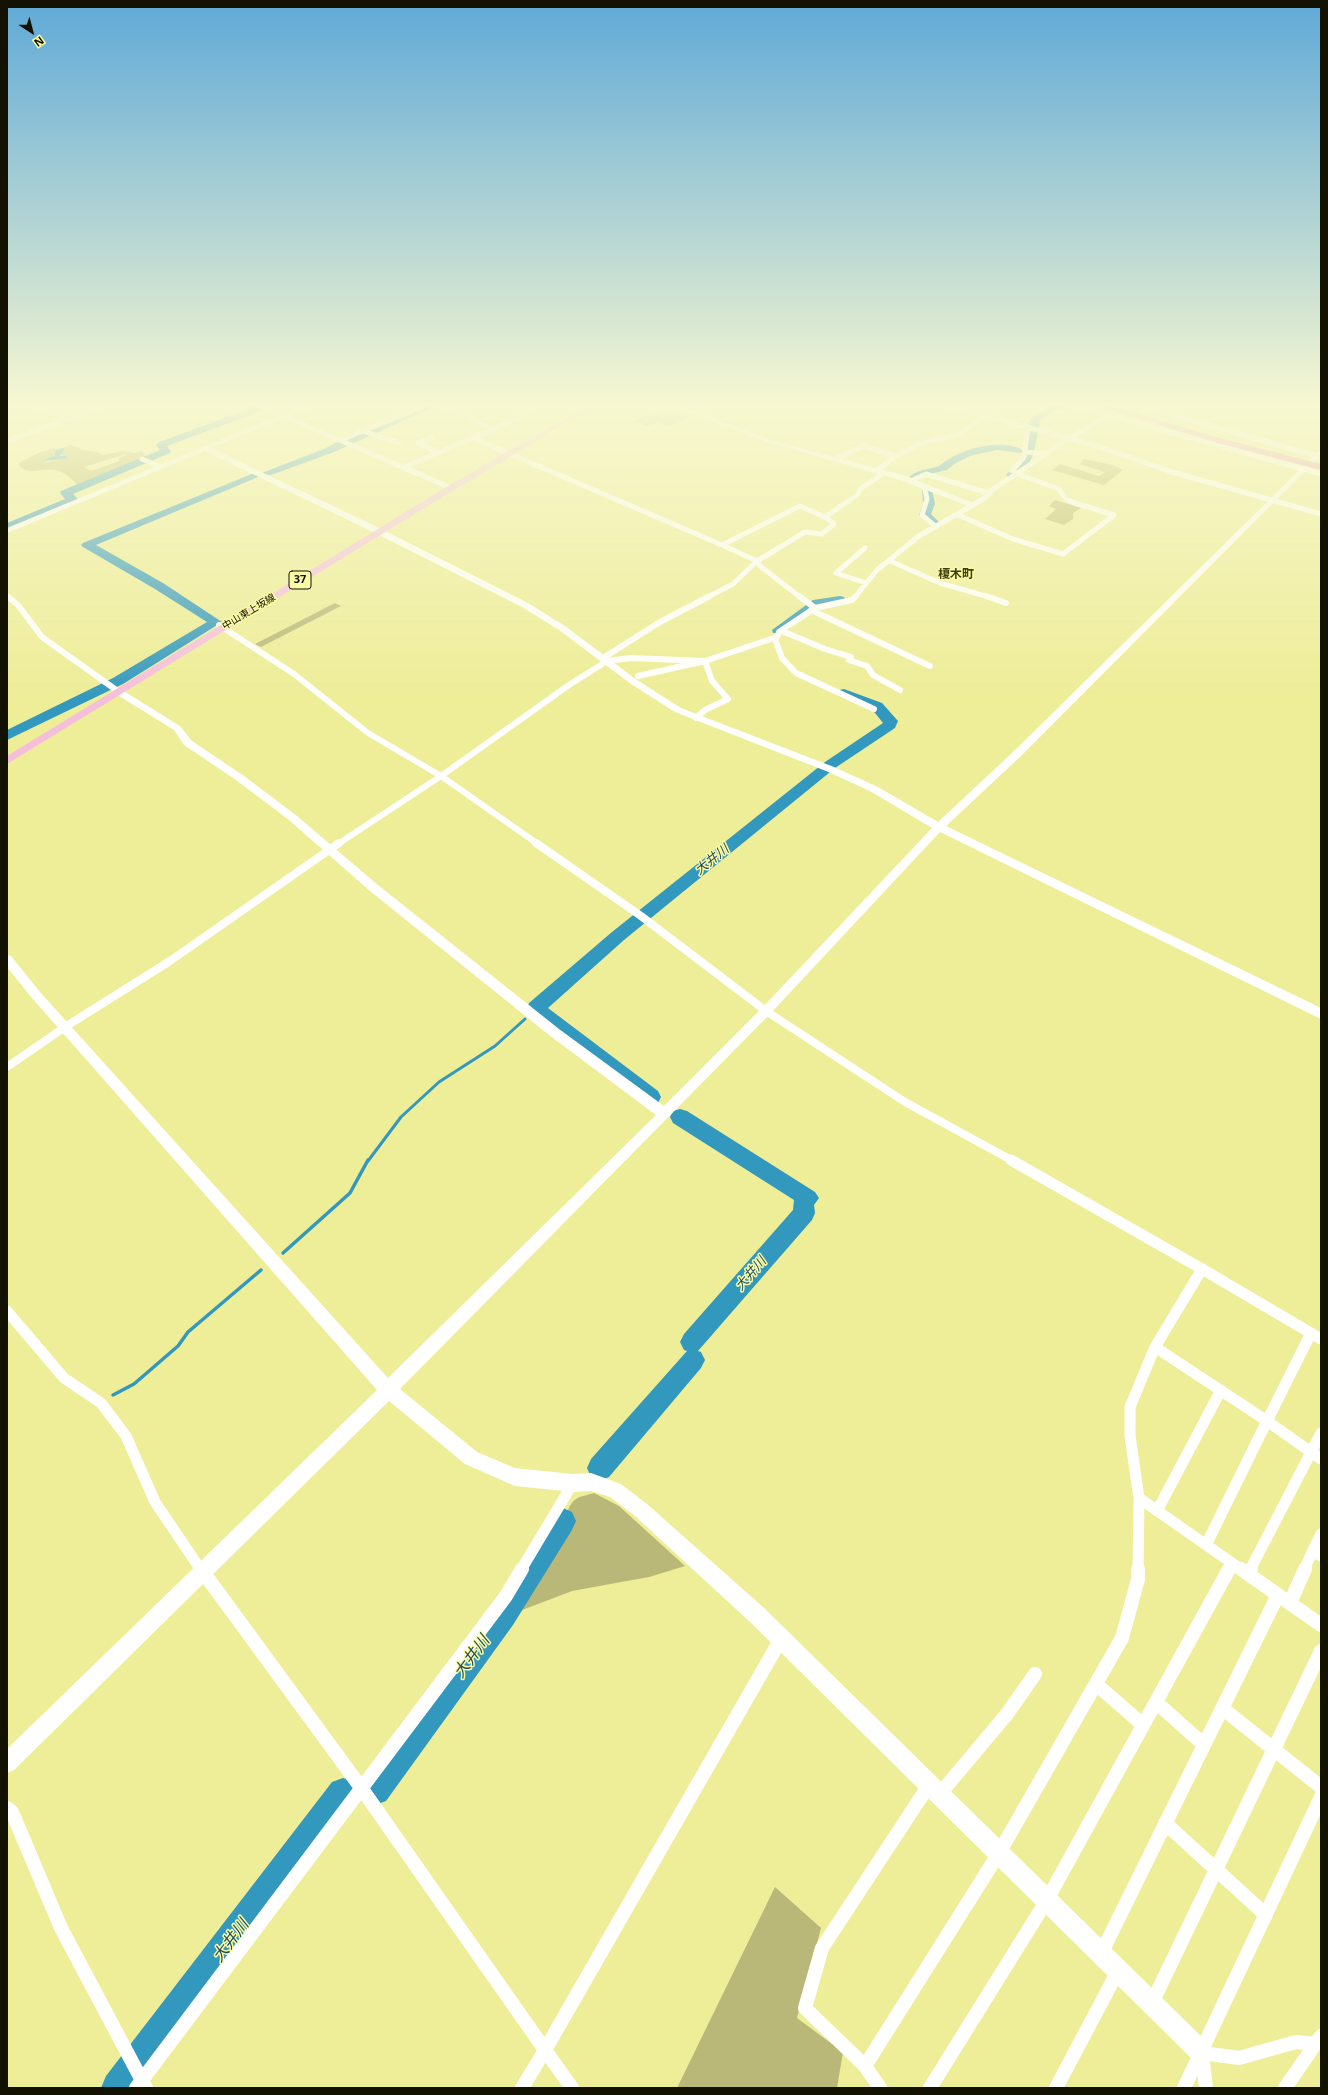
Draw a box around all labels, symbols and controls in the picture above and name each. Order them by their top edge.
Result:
north arrow [12,12,52,52]
text: N [31,33,47,51]
district label: 榎木町 [938,568,974,582]
road number: 37 [289,571,311,589]
street label: 中山東上坂線 [220,591,278,633]
water label: 大井川 [692,842,732,878]
water label: 大井川 [732,1254,770,1294]
water label: 大井川 [450,1632,494,1682]
water label: 大井川 [209,1916,253,1966]

